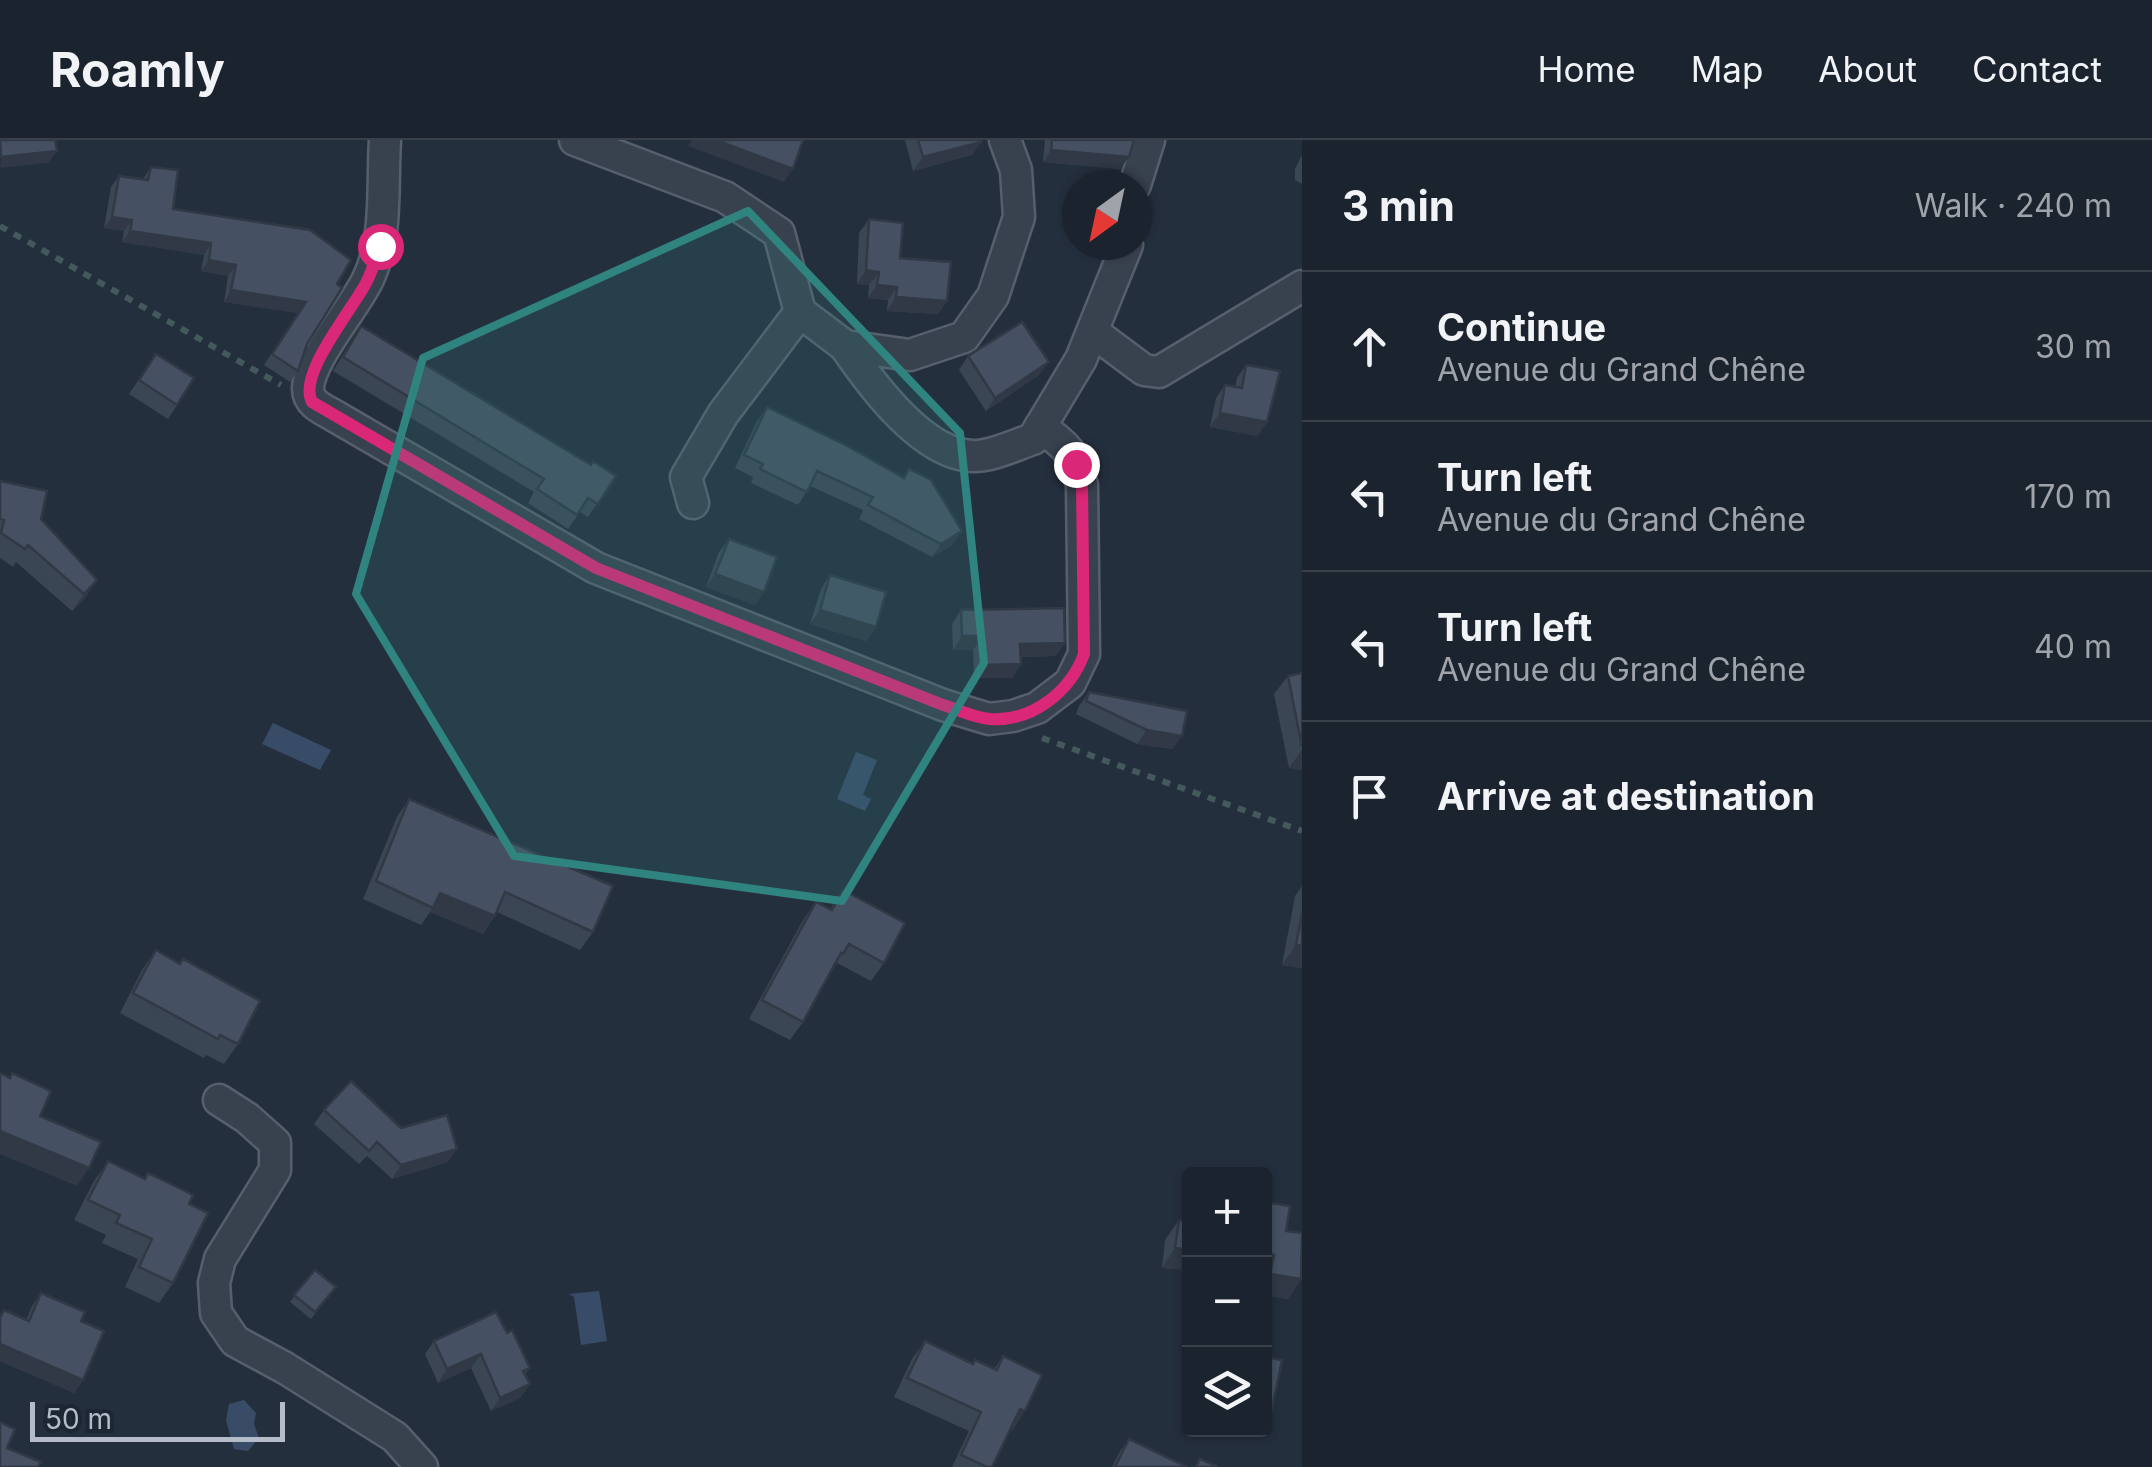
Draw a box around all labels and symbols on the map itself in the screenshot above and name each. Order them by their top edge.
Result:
north arrow [1062,170,1152,260]
route start [358,224,404,270]
route end [1054,442,1100,488]
scale bar [30,1397,285,1442]

